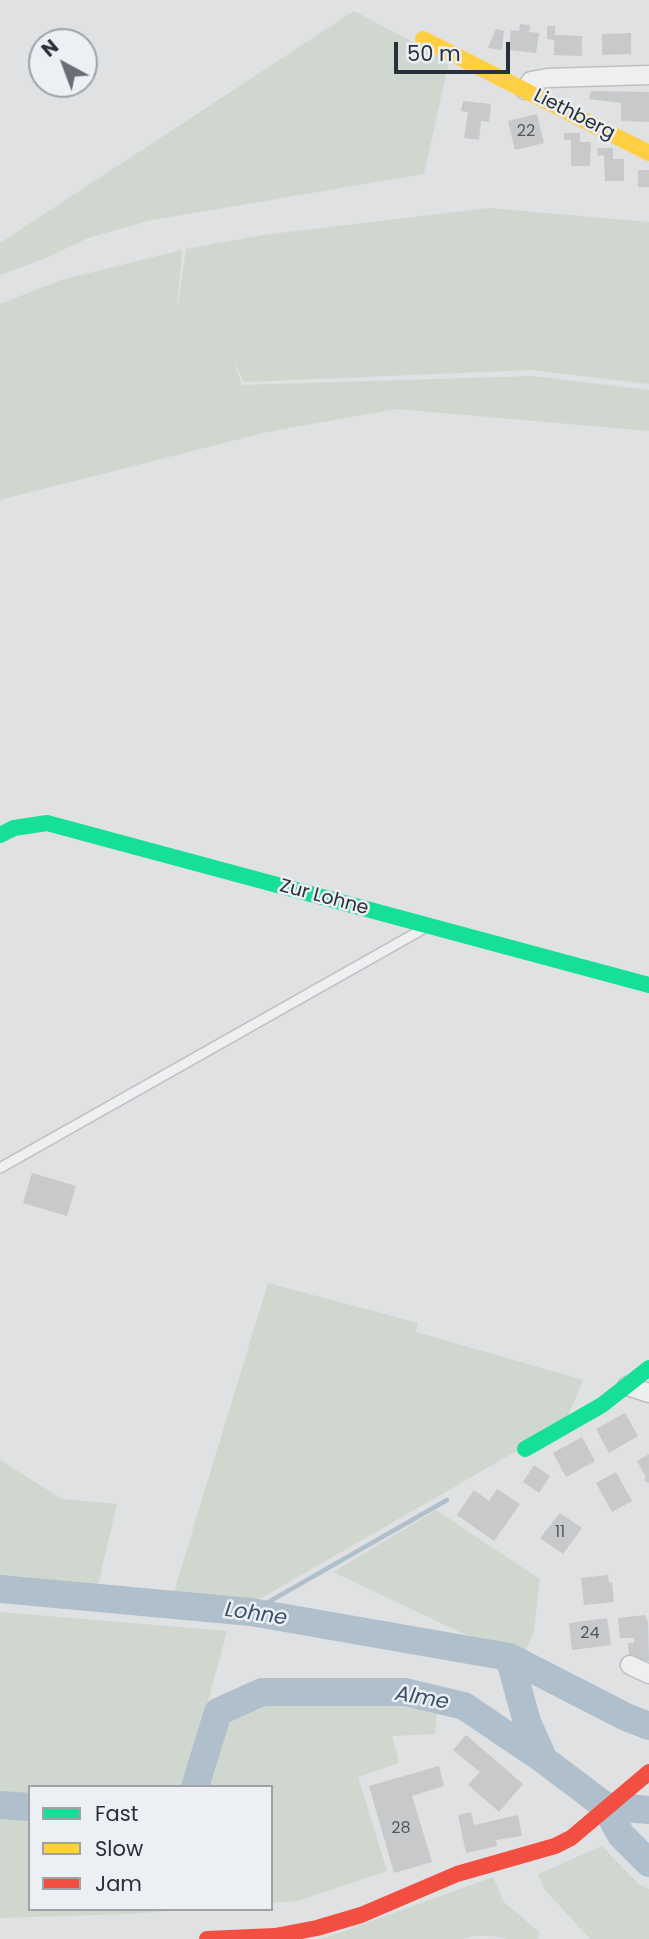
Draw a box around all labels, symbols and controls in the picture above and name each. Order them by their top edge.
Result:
north arrow [28,28,98,98]
scale bar [397,28,512,72]
text: N [36,33,64,63]
text: 50 m [407,39,461,68]
street label: Liethberg [529,85,619,145]
house number: 22 [517,122,535,142]
street label: Zur Lohne [277,875,371,921]
house number: 11 [555,1523,565,1543]
water label: Lohne [223,1598,289,1632]
house number: 24 [580,1624,600,1644]
water label: Alme [393,1682,451,1716]
legend [28,1785,273,1911]
text: Fast [95,1799,138,1828]
house number: 28 [391,1819,411,1839]
text: Slow [95,1834,143,1863]
text: Jam [95,1869,142,1898]

